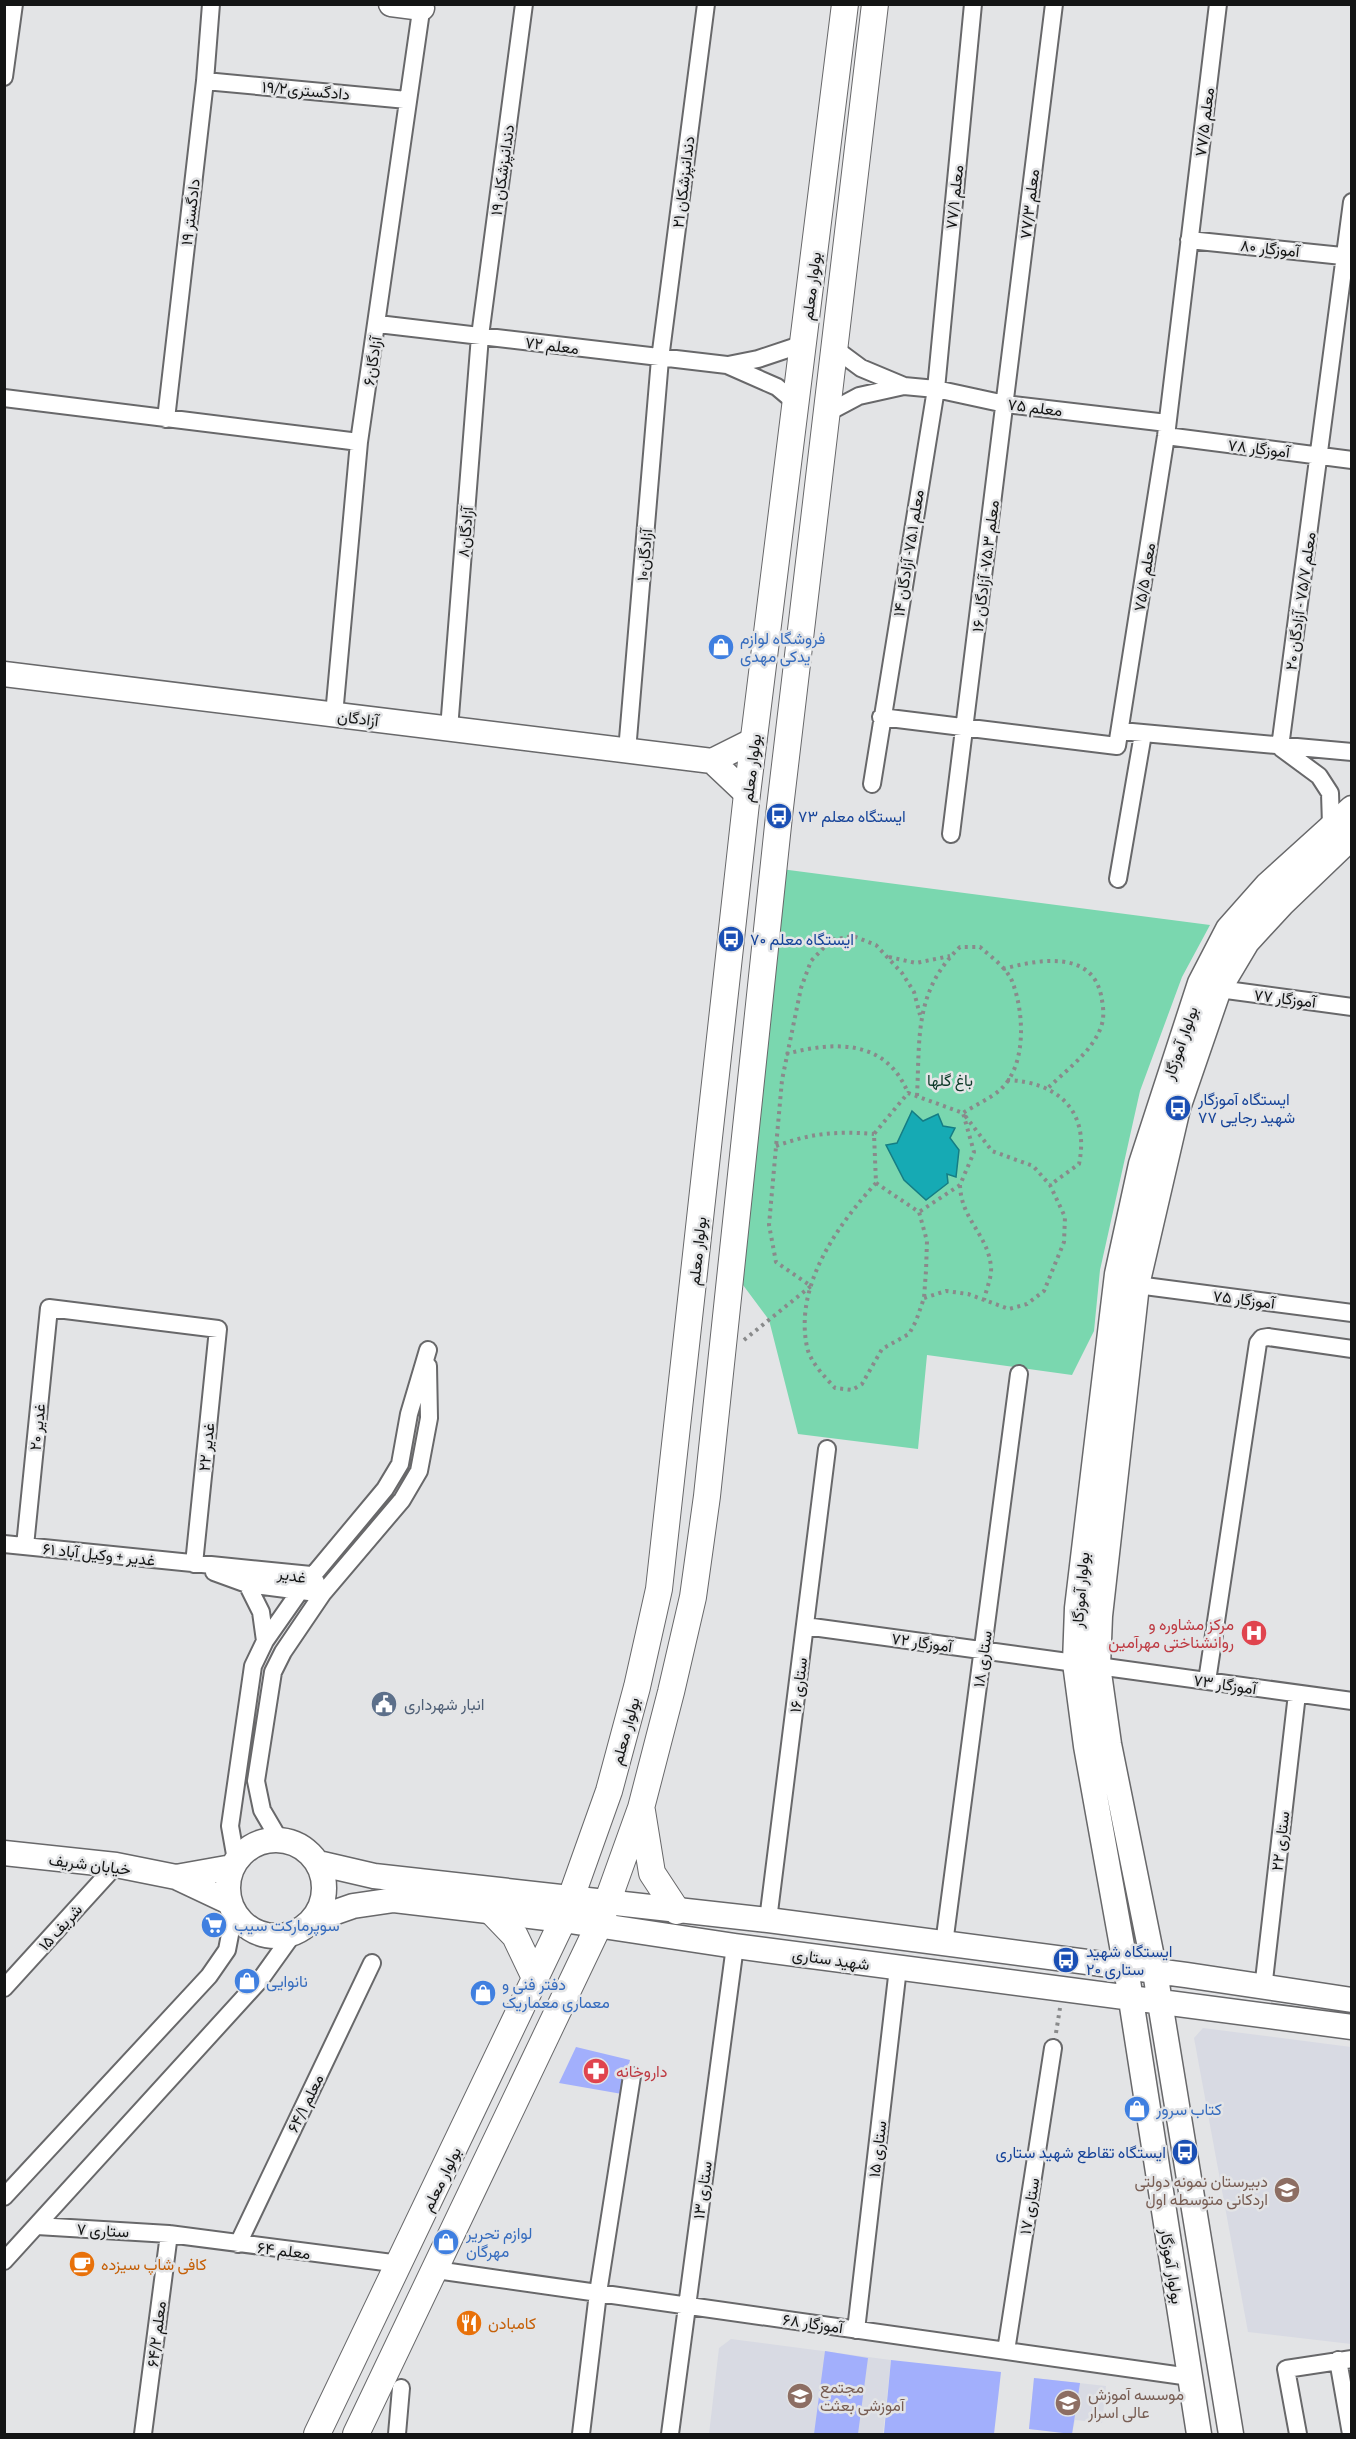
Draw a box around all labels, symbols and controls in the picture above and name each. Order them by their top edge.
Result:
street label: دادگستری۱۹/۲ [261,76,351,105]
street label: معلم ۷۷/۵ [1190,86,1219,158]
street label: دندانپزشکان ۱۹ [486,123,520,217]
street label: دندانپزشکان ۲۱ [667,135,701,229]
street label: معلم ۷۷/۱ [941,164,968,230]
street label: معلم ۷۷/۳ [1015,168,1044,240]
street label: دادگستر ۱۹ [176,177,205,247]
street label: آموزگار ۸۰ [1239,235,1302,262]
street label: بولوار معلم [797,251,826,322]
street label: معلم ۷۲ [524,332,580,359]
street label: آزادگان۶ [358,334,387,387]
street label: معلم ۷۵ [1006,394,1064,421]
street label: آموزگار ۷۸ [1227,434,1292,463]
street label: معلم ۷۵.۱- آزادگان ۱۴ [888,488,929,618]
street label: معلم ۷۵.۳- آزادگان ۱۶ [967,499,1004,633]
street label: آزادگان۸ [453,505,478,558]
street label: آزادگان۱۰ [632,527,657,582]
street label: معلم ۷۵/۷ - آزادگان ۲۰ [1280,531,1321,672]
street label: معلم ۷۵/۵ [1129,541,1160,613]
place label: فروشگاه لوازم یدکی مهدی [740,628,825,667]
shop icon: فروشگاه لوازم یدکی مهدی [706,632,736,662]
street label: آزادگان [336,706,381,732]
street label: بولوار معلم [737,733,766,804]
bus stop icon: ایستگاه معلم ۷۳ [764,801,794,831]
place label: ایستگاه معلم ۷۳ [798,806,906,827]
bus stop icon: ایستگاه معلم ۷۰ [716,924,746,954]
place label: ایستگاه معلم ۷۰ [750,929,854,950]
street label: ۷۷ آموزگار [1253,984,1318,1013]
street label: بولوار آموزگار [1158,1004,1203,1084]
park label: باغ گلها [927,1070,973,1092]
place label: ایستگاه آموزگار شهید رجایی ۷۷ [1197,1089,1295,1128]
bus stop icon: ایستگاه آموزگار شهید رجایی ۷۷ [1163,1093,1193,1123]
street label: بولوار معلم [683,1216,712,1286]
street label: آموزگار ۷۵ [1212,1285,1277,1314]
street label: غدیر ۲۰ [25,1403,50,1452]
street label: غدیر ۲۲ [194,1422,219,1472]
street label: غدیر + وکیل آباد ۶۱ [42,1538,156,1571]
street label: بولوار آموزگار [1067,1551,1094,1630]
street label: غدیر [275,1562,308,1588]
place label: مرکز مشاوره و روانشناختی مهرآمین [1108,1614,1234,1653]
hospital icon: مرکز مشاوره و روانشناختی مهرآمین [1239,1618,1269,1648]
street label: ۷۲ آموزگار [890,1628,955,1657]
street label: ستاری ۱۸ [968,1629,997,1689]
street label: ستاری ۱۶ [785,1656,812,1714]
street label: ۷۳ آموزگار [1192,1670,1259,1699]
public building icon: انبار شهرداری [369,1689,399,1719]
place label: انبار شهرداری [404,1694,485,1715]
street label: بولوار معلم [606,1695,645,1767]
street label: ستاری ۲۲ [1266,1810,1295,1872]
street label: خیابان شریف [48,1849,132,1880]
street label: شریف ۱۵ [34,1899,87,1955]
supermarket icon: سوپرمارکت سیب [199,1910,229,1940]
place label: سوپرمارکت سیب [234,1915,340,1937]
place label: ایستگاه شهید ستاری ۲۰ [1086,1941,1172,1980]
street label: شهید ستاری [791,1944,871,1975]
bus stop icon: ایستگاه شهید ستاری ۲۰ [1051,1945,1081,1975]
shop icon: نانوایی [232,1966,262,1996]
place label: نانوایی [266,1971,308,1992]
place label: دفتر فنی و معماری معماریک [502,1974,610,2013]
shop icon: دفتر فنی و معماری معماریک [468,1978,498,2008]
pharmacy icon: داروخانه [581,2056,611,2086]
place label: داروخانه [616,2061,667,2082]
street label: معلم ۶۴/۱ [282,2070,329,2136]
shop icon: کتاب سرور [1122,2094,1152,2124]
place label: کتاب سرور [1155,2099,1222,2120]
street label: ستاری ۱۵ [864,2119,891,2179]
bus stop icon: ایستگاه تقاطع شهید ستاری [1170,2137,1200,2167]
place label: ایستگاه تقاطع شهید ستاری [996,2142,1166,2164]
street label: بولوار معلم [417,2144,466,2215]
street label: ستاری ۱۳ [688,2160,717,2220]
place label: دبیرستان نمونه دولتی اردکانی متوسطه اول [1135,2171,1268,2210]
school or university icon: دبیرستان نمونه دولتی اردکانی متوسطه اول [1272,2175,1302,2205]
street label: ستاری ۱۷ [1015,2176,1044,2236]
street label: ستاری ۷ [76,2219,130,2242]
place label: لوازم تحریر مهرگان [465,2223,532,2262]
street label: بولوار آموزگار [1155,2226,1188,2305]
shop icon: لوازم تحریر مهرگان [431,2227,461,2257]
street label: معلم ۶۴ [256,2237,312,2264]
cafe icon: کافی شاپ سیزده [67,2249,97,2279]
place label: کافی شاپ سیزده [101,2254,207,2276]
street label: معلم ۶۴/۲ [142,2300,171,2368]
restaurant icon: کامبادن [454,2308,484,2338]
street label: آموزگار ۶۸ [781,2309,846,2338]
place label: کامبادن [488,2313,536,2333]
place label: مجتمع آموزشی بعثت [820,2377,906,2416]
school or university icon: مجتمع آموزشی بعثت [785,2381,815,2411]
place label: موسسه آموزش عالی اسرار [1087,2384,1184,2423]
school or university icon: موسسه آموزش عالی اسرار [1053,2388,1083,2418]

